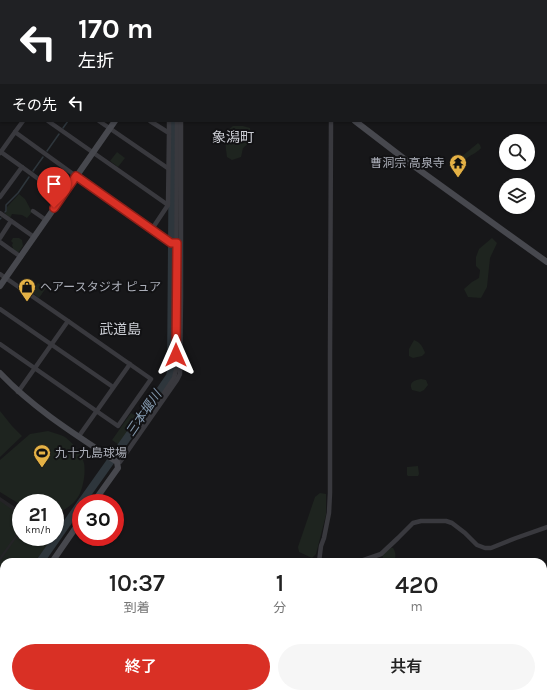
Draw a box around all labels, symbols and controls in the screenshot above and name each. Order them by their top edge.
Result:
text: 170 m [78,12,153,45]
icon: left [12,16,64,68]
text: 左折 [78,50,114,72]
icon: left [65,92,87,114]
text: その先 [12,96,57,114]
district label: 象潟町 [212,129,254,146]
map controls [499,134,535,214]
button: search [499,134,535,170]
temple icon: 曹洞宗 高泉寺 [448,153,468,178]
place label: 曹洞宗 高泉寺 [370,156,445,170]
pin [37,167,71,208]
icon: arrive [43,173,65,195]
button: layers [499,178,535,214]
shop icon: ヘアースタジオ ピュア [17,277,37,302]
place label: ヘアースタジオ ピュア [40,280,161,294]
district label: 武道島 [99,321,141,338]
position arrow [155,334,197,376]
water label: 三本堰川 [123,386,165,439]
sports icon: 九十九島球場 [32,443,52,468]
place label: 九十九島球場 [55,446,127,460]
speed limit sign: 30 [72,494,124,546]
text: 21 [28,503,48,526]
text: km/h [25,524,51,536]
text: 10:37 [109,569,165,597]
text: 1 [276,569,284,597]
text: 420 [395,571,438,599]
text: m [411,599,423,614]
text: 到着 [124,600,150,615]
text: 分 [273,600,286,615]
button: 終了 [12,644,270,690]
button: 共有 [278,644,535,690]

